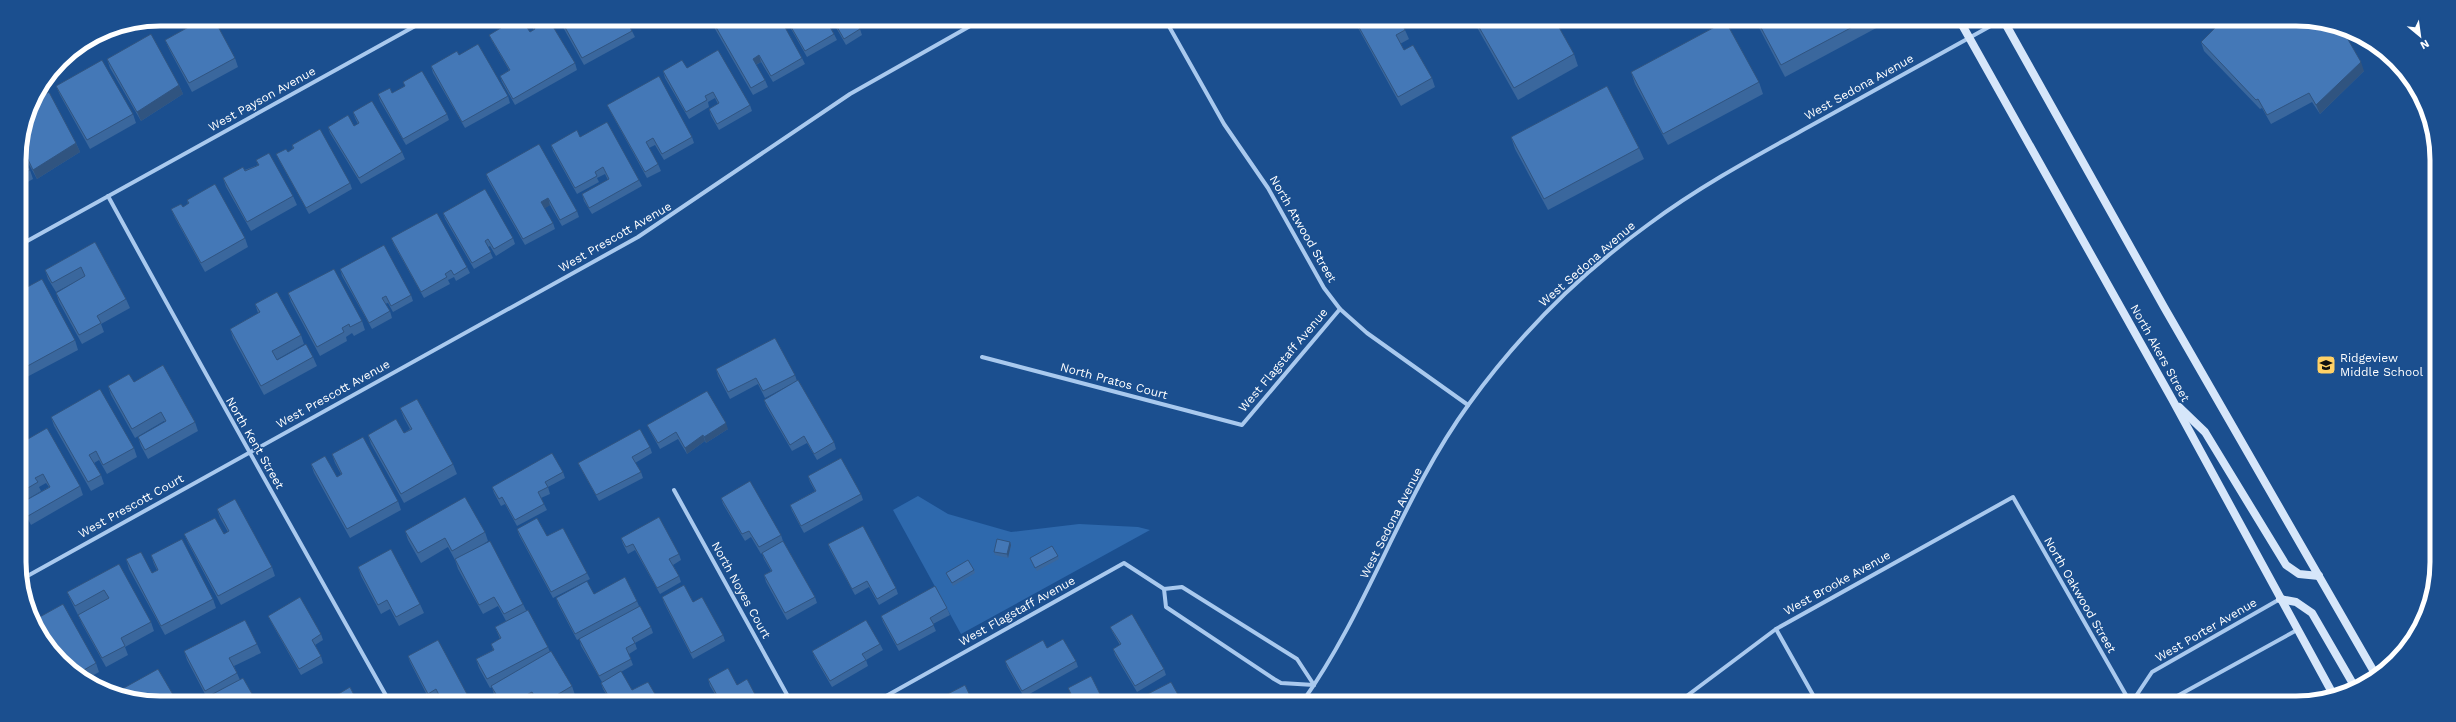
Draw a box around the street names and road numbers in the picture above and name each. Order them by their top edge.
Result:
street label: West Sedona Avenue [1802,51,1916,123]
street label: West Payson Avenue [206,64,318,134]
street label: North Atwood Street [1267,173,1339,285]
street label: West Prescott Avenue [556,199,674,275]
street label: West Sedona Avenue [1536,218,1638,310]
street label: North Akers Street [2127,302,2193,404]
street label: West Flagstaff Avenue [1236,305,1330,415]
street label: West Prescott Avenue [274,357,392,431]
street label: North Pratos Court [1059,360,1169,402]
street label: North Kent Street [223,395,287,491]
street label: West Sedona Avenue [1357,465,1425,581]
street label: West Prescott Court [76,471,186,541]
street label: North Oakwood Street [2041,535,2119,655]
street label: North Noyes Court [709,539,773,641]
street label: West Brooke Avenue [1781,548,1893,618]
street label: West Flagstaff Avenue [956,573,1078,649]
street label: West Porter Avenue [2153,595,2259,665]

